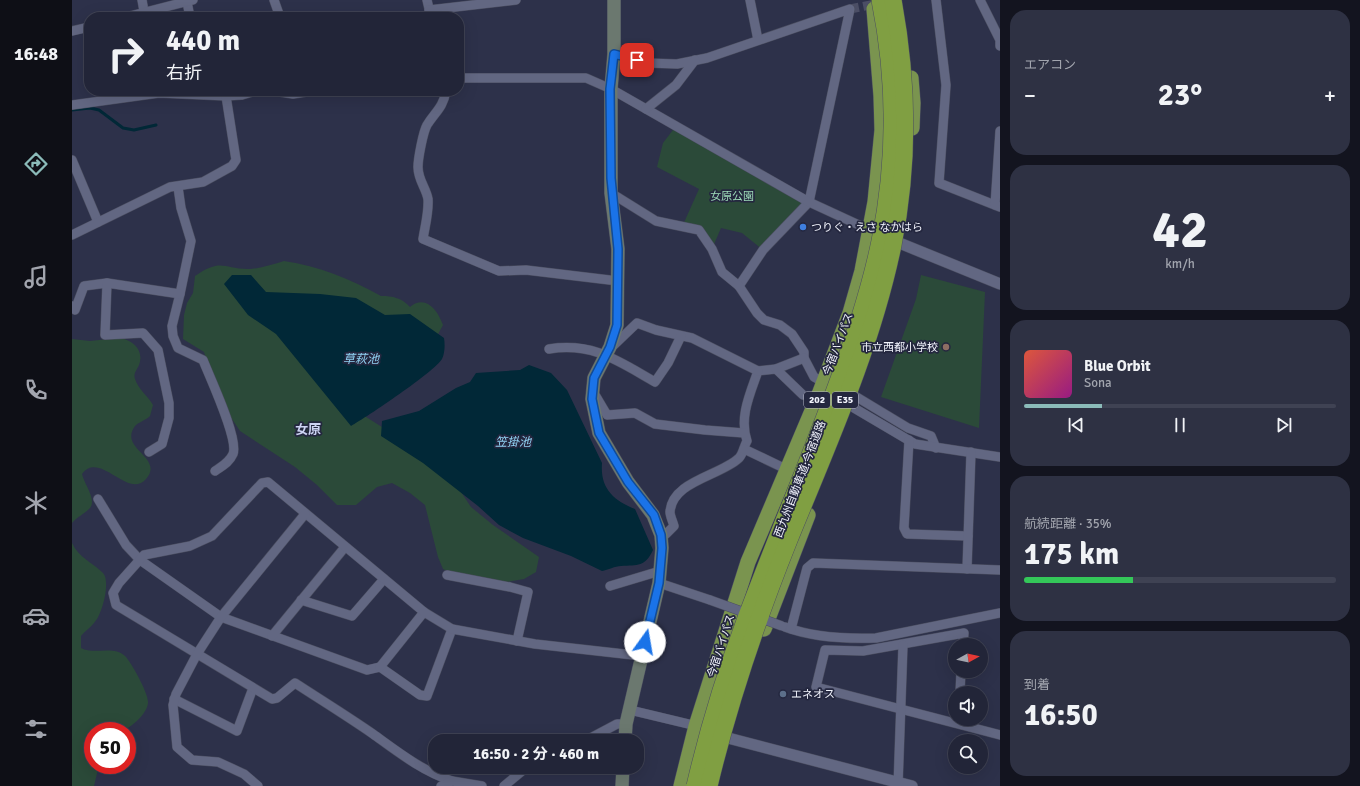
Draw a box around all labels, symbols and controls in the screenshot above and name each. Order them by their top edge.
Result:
text: 440 m [166,24,240,58]
icon: right [100,28,152,80]
text: 16:48 [14,43,58,65]
pin [620,43,654,77]
icon: arrive [626,49,648,71]
text: エアコン [1024,57,1076,73]
text: 右折 [166,62,202,84]
text: 23° [1158,77,1202,114]
text: − [1024,82,1036,109]
text: + [1324,82,1336,109]
icon: directions [22,150,50,178]
park label: 女原公園 [710,190,754,203]
text: 42 [1152,198,1208,262]
place label: つりぐ・えさ なかはら [811,221,923,234]
marker: つりぐ・えさ なかはら [798,222,808,232]
text: km/h [1165,256,1195,272]
icon: music [22,263,50,291]
street label: 今宿バイパス [820,311,856,377]
place label: 市立西都小学校 [861,341,938,354]
marker: 市立西都小学校 [941,342,951,352]
water label: 草萩池 [343,352,380,367]
text: Blue Orbit [1084,357,1151,375]
text: Sona [1084,375,1112,391]
icon: phone [22,376,50,404]
road number: 202 [804,392,830,408]
road number: E35 [832,392,858,408]
icon: previous [1065,414,1087,436]
icon: pause [1169,414,1191,436]
icon: next [1273,414,1295,436]
street label: 西九州自動車道;今宿道路 [772,419,828,539]
district label: 女原 [295,422,321,438]
water label: 笠掛池 [495,435,532,450]
icon: climate [22,489,50,517]
text: 航続距離 · 35% [1024,516,1112,532]
text: 175 km [1024,536,1119,573]
icon: car [22,602,50,630]
street label: 今宿バイパス [705,613,737,679]
position arrow [624,621,666,663]
north arrow [948,638,988,678]
map controls [948,638,988,774]
text: 到着 [1024,677,1050,693]
button: sound [948,686,988,726]
place label: エネオス [791,688,835,701]
marker: エネオス [778,689,788,699]
text: 16:50 [1024,697,1098,734]
icon: filters [22,715,50,743]
speed limit sign: 50 [84,722,136,774]
button: search [948,734,988,774]
text: 16:50 · 2 分 · 460 m [473,745,599,763]

